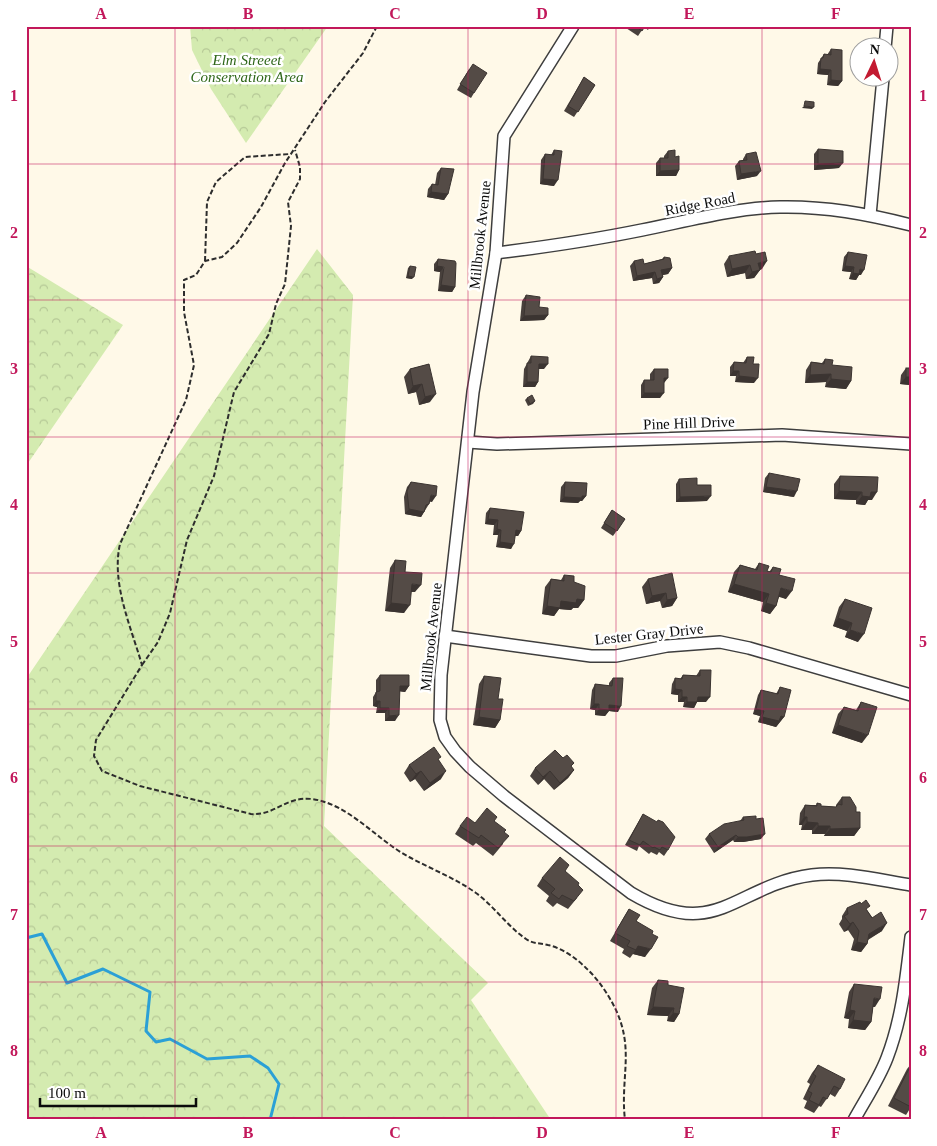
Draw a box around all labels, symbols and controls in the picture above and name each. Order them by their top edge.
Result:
text: A [95,5,107,22]
text: B [243,5,254,22]
text: C [389,5,401,22]
text: D [536,5,548,22]
text: E [684,5,694,22]
text: F [831,5,841,22]
north arrow [850,38,900,88]
text: N [869,42,880,57]
park label: Elm Streeet Conservation Area [191,52,303,85]
text: 1 [10,87,18,104]
text: 1 [919,87,927,104]
street label: Millbrook Avenue [466,179,494,290]
street label: Ridge Road [664,189,737,219]
text: 2 [10,224,18,241]
text: 2 [919,224,927,241]
text: 3 [10,360,18,377]
text: 3 [919,360,927,377]
street label: Pine Hill Drive [643,413,735,433]
text: 4 [10,496,18,513]
text: 4 [919,496,927,513]
street label: Millbrook Avenue [417,581,445,692]
street label: Lester Gray Drive [594,620,704,648]
text: 5 [10,633,18,650]
text: 5 [919,633,927,650]
text: 6 [10,769,18,786]
text: 6 [919,769,927,786]
text: 7 [10,906,18,923]
text: 7 [919,906,927,923]
text: 8 [10,1042,18,1059]
text: 8 [919,1042,927,1059]
scale bar [40,1076,196,1108]
text: 100 m [48,1085,86,1101]
text: A [95,1124,107,1141]
text: B [243,1124,254,1141]
text: C [389,1124,401,1141]
text: D [536,1124,548,1141]
text: E [684,1124,694,1141]
text: F [831,1124,841,1141]

